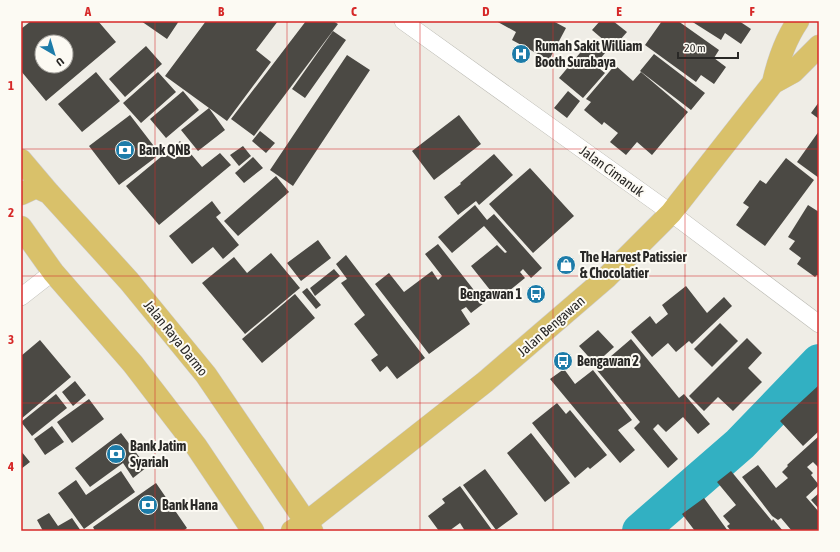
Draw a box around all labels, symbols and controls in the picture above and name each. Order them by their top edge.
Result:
text: A [84,4,92,19]
text: B [218,4,225,19]
text: C [351,4,357,19]
text: D [482,4,490,19]
text: E [616,4,622,19]
text: F [749,4,755,19]
north arrow [34,34,74,74]
scale bar [678,34,738,60]
place label: Rumah Sakit William Booth Surabaya [535,38,642,70]
text: 20 m [684,41,706,55]
hospital icon: Rumah Sakit William Booth Surabaya [510,43,532,65]
text: U [54,55,66,69]
text: 1 [8,78,14,93]
bank icon: Bank QNB [114,139,136,161]
place label: Bank QNB [139,142,190,158]
street label: Jalan Cimanuk [577,142,647,200]
text: 2 [8,205,14,220]
place label: The Harvest Patissier & Chocolatier [580,249,687,281]
shop icon: The Harvest Patissier & Chocolatier [555,254,577,276]
bus stop icon: Bengawan 1 [525,283,547,305]
place label: Bengawan 1 [460,286,522,302]
street label: Jalan Bengawan [514,293,588,359]
street label: Jalan Raya Darmo [141,297,211,379]
text: 3 [8,332,14,347]
bus stop icon: Bengawan 2 [552,350,574,372]
place label: Bengawan 2 [577,353,639,369]
place label: Bank Jatim Syariah [130,438,186,470]
bank icon: Bank Jatim Syariah [105,443,127,465]
text: 4 [7,459,14,474]
bank icon: Bank Hana [137,494,159,516]
place label: Bank Hana [162,497,218,513]

